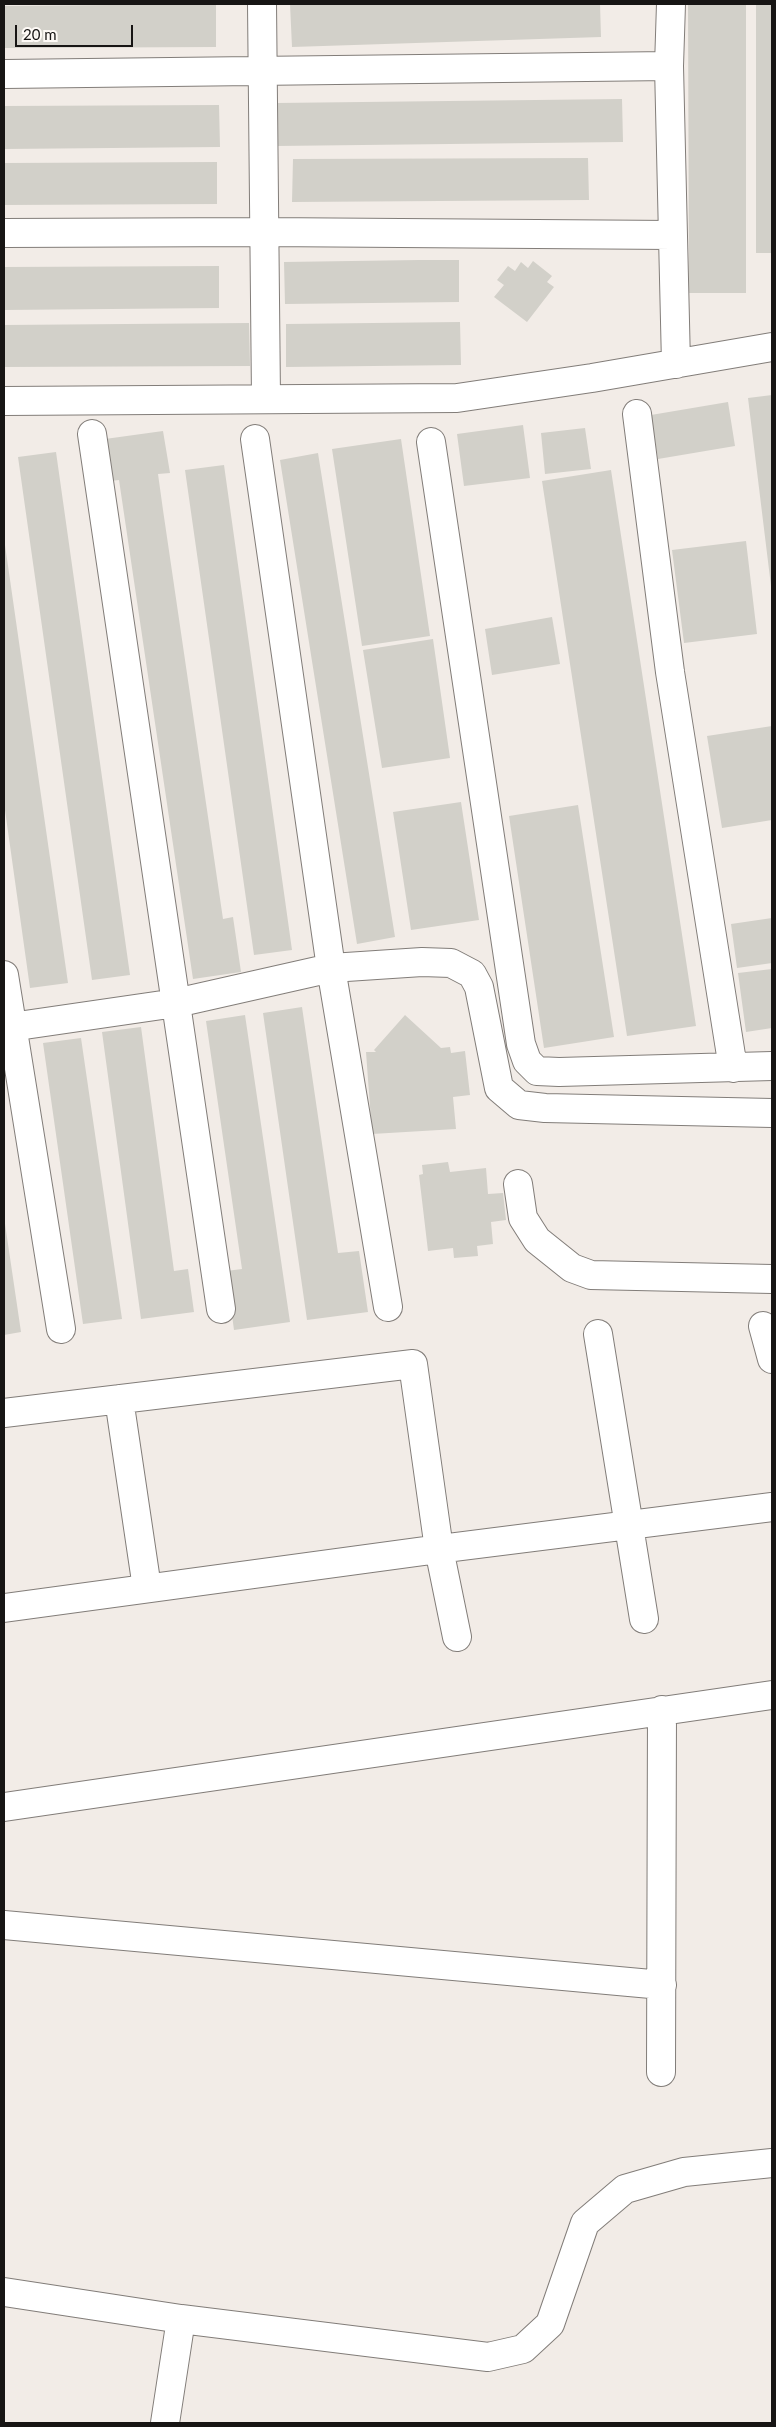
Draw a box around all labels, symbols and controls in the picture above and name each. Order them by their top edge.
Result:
scale bar [18,15,135,47]
text: 20 m [23,25,57,43]

